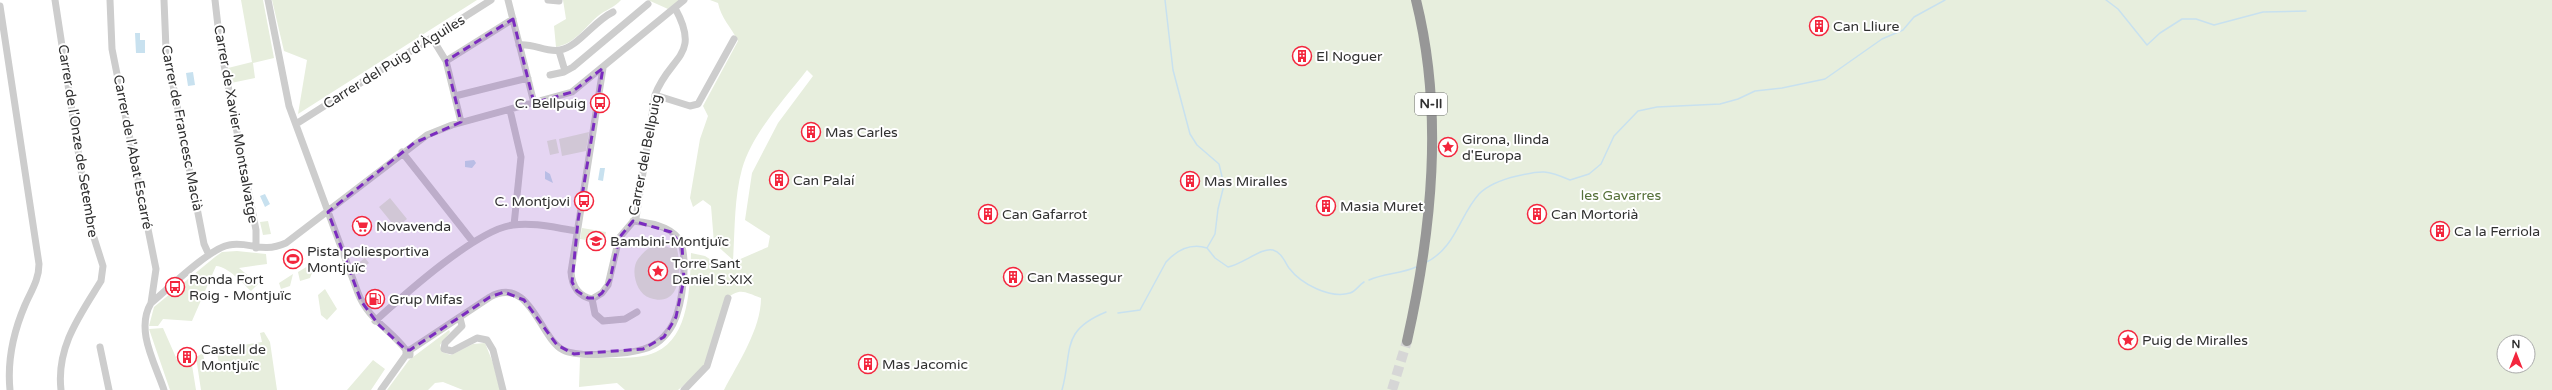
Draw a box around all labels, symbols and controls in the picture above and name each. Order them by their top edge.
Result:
street label: Carrer del Puig d'Àguiles [320,11,468,113]
building icon: Can Lliure [1808,15,1830,37]
place label: Can Lliure [1833,18,1899,35]
street label: Carrer de Xavier Montsalvatge [210,24,262,224]
street label: Carrer de l'Onze de Setembre [54,43,102,239]
street label: Carrer de Francesc Macià [158,44,206,212]
building icon: El Noguer [1291,45,1313,67]
place label: El Noguer [1316,48,1383,65]
street label: Carrer de l'Abat Escarré [110,73,156,231]
bus stop icon: C. Bellpuig [589,92,611,114]
street label: Carrer del Bellpuig [625,93,665,217]
road number: N-II [1415,93,1447,115]
place label: C. Bellpuig [515,95,586,112]
building icon: Mas Carles [800,121,822,143]
place label: Mas Carles [825,124,898,141]
place label: Girona, llinda d'Europa [1462,131,1549,164]
place icon: Girona, llinda d'Europa [1437,136,1459,158]
building icon: Can Palaí [768,169,790,191]
building icon: Mas Miralles [1179,170,1201,192]
place label: Can Palaí [793,172,855,189]
place label: Mas Miralles [1204,173,1288,190]
park label: les Gavarres [1581,187,1662,204]
bus stop icon: C. Montjovi [573,190,595,212]
place label: C. Montjovi [495,193,570,210]
building icon: Masia Muret [1315,195,1337,217]
place label: Masia Muret [1340,198,1424,215]
building icon: Can Gafarrot [977,203,999,225]
building icon: Can Mortorià [1526,203,1548,225]
place label: Can Gafarrot [1002,206,1088,223]
place label: Can Mortorià [1551,206,1638,223]
supermarket icon: Novavenda [351,215,373,237]
place label: Novavenda [376,218,451,235]
building icon: Ca la Ferriola [2429,220,2451,242]
place label: Ca la Ferriola [2454,223,2540,240]
school or university icon: Bambini-Montjuïc [585,230,607,252]
place label: Bambini-Montjuïc [610,233,729,250]
place label: Pista poliesportiva Montjuïc [307,243,429,276]
sports icon: Pista poliesportiva Montjuïc [282,248,304,270]
place label: Torre Sant Daniel S.XIX [672,255,752,288]
place icon: Torre Sant Daniel S.XIX [647,260,669,282]
building icon: Can Massegur [1002,266,1024,288]
place label: Can Massegur [1027,269,1123,286]
place label: Ronda Fort Roig - Montjuïc [189,271,291,304]
bus stop icon: Ronda Fort Roig - Montjuïc [164,276,186,298]
fuel station icon: Grup Mifas [364,288,386,310]
place label: Grup Mifas [389,291,463,308]
place icon: Puig de Miralles [2117,329,2139,351]
place label: Puig de Miralles [2142,332,2248,349]
north arrow [2496,334,2536,374]
text: N [2512,338,2520,351]
place label: Castell de Montjuïc [201,341,266,374]
building icon: Castell de Montjuïc [176,346,198,368]
building icon: Mas Jacomic [857,353,879,375]
place label: Mas Jacomic [882,356,968,373]

